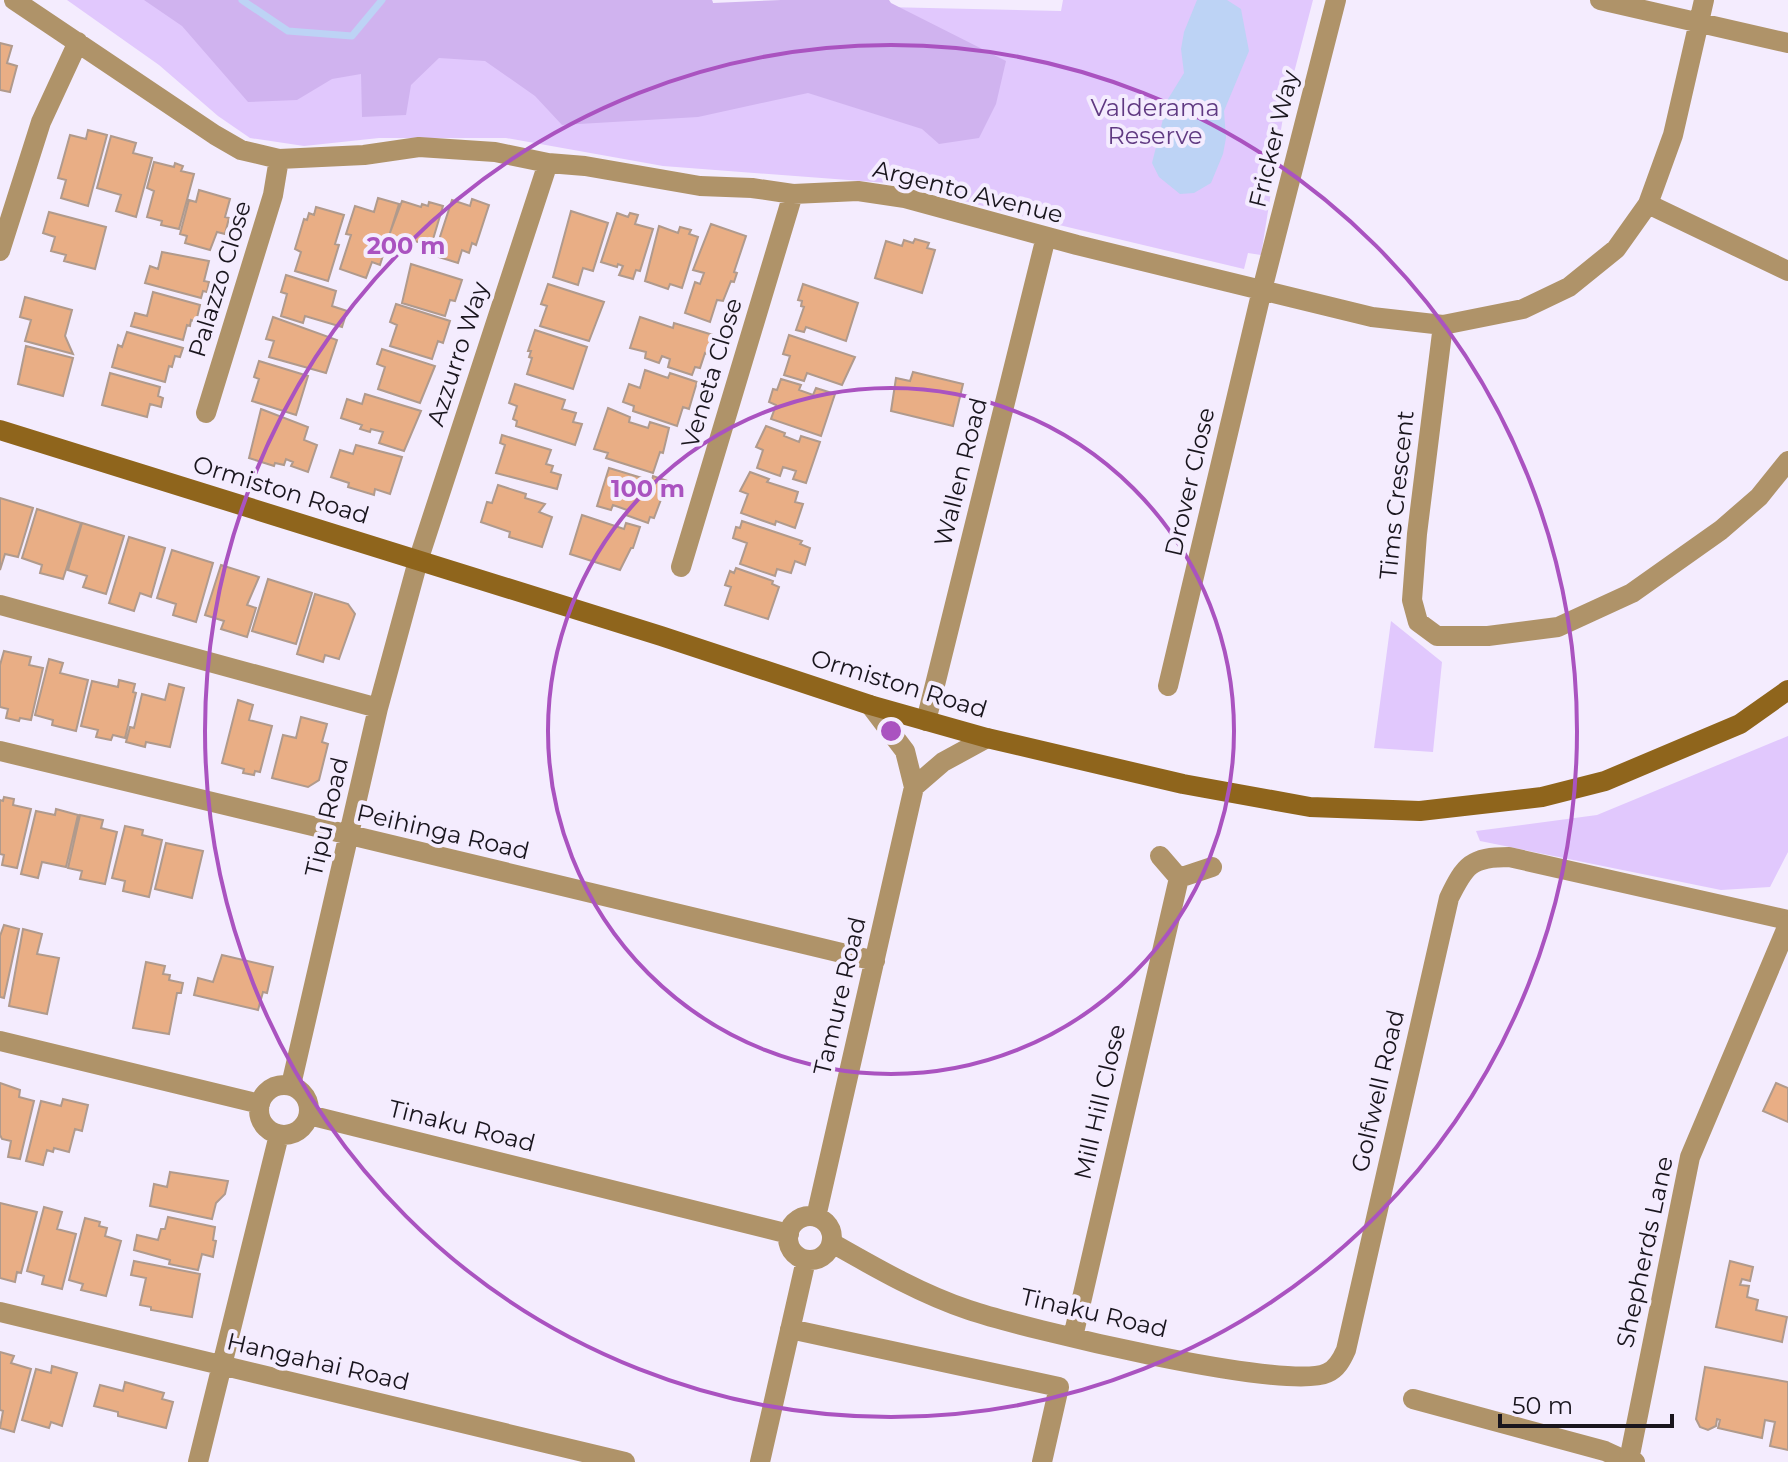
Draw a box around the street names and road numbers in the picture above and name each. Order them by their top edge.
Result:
street label: Fricker Way [1242,67,1305,211]
street label: Argento Avenue [870,154,1066,229]
street label: Palazzo Close [182,197,257,361]
street label: Azzurro Way [421,278,494,430]
street label: Veneta Close [675,294,748,451]
street label: Wallen Road [928,395,993,549]
street label: Drover Close [1158,405,1221,559]
street label: Tims Crescent [1373,409,1420,581]
street label: Ormiston Road [189,449,373,530]
street label: Ormiston Road [807,643,991,724]
street label: Tipu Road [299,754,354,879]
street label: Peihinga Road [354,798,532,865]
street label: Tamure Road [807,914,872,1078]
street label: Golfwell Road [1345,1007,1410,1175]
street label: Mill Hill Close [1068,1021,1131,1182]
street label: Tinaku Road [386,1093,538,1158]
street label: Shepherds Lane [1610,1153,1679,1350]
street label: Tinaku Road [1018,1282,1170,1344]
street label: Hangahai Road [224,1326,412,1397]

